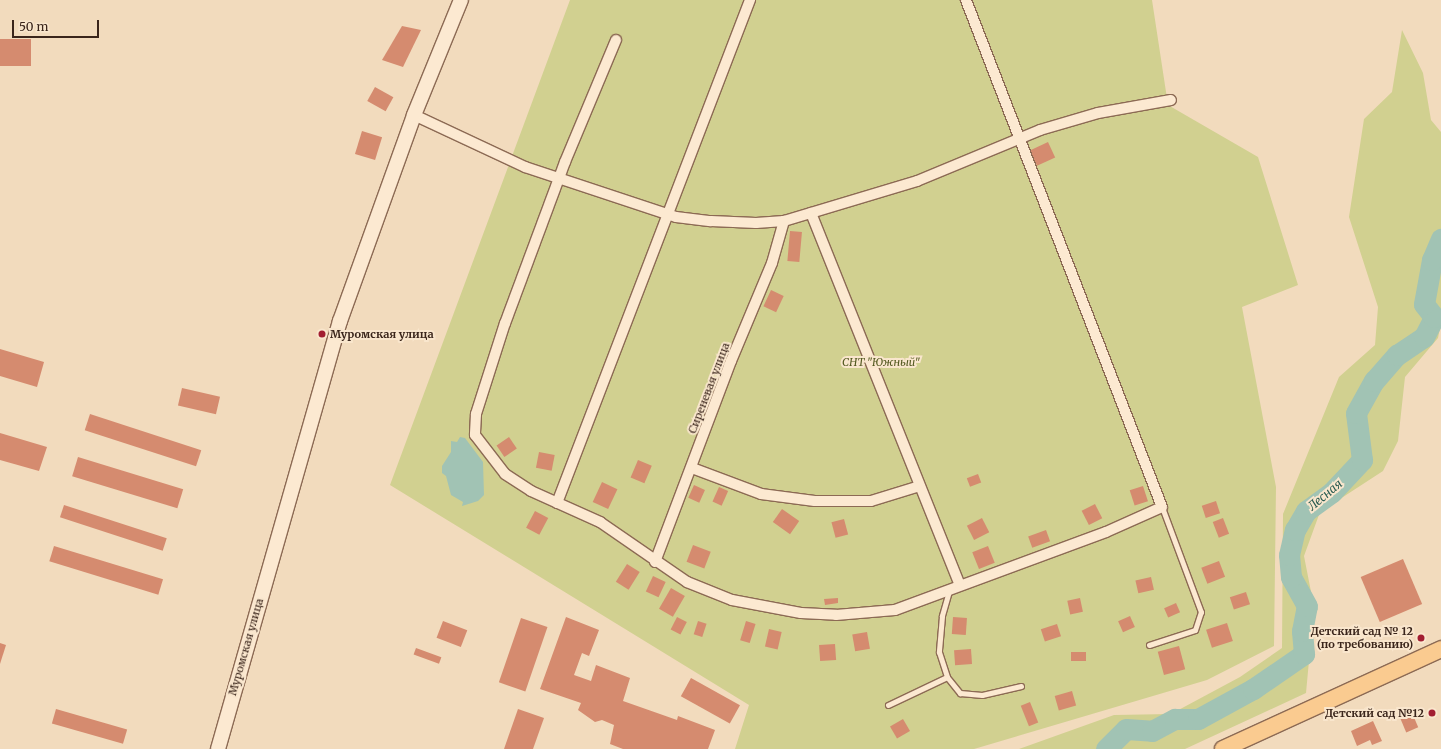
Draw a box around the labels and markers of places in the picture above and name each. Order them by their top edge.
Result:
place label: Муромская улица [330,327,434,341]
marker: Муромская улица [317,329,327,339]
place label: Детский сад № 12 (по требованию) [1311,625,1413,651]
marker: Детский сад № 12 (по требованию) [1416,633,1426,643]
place label: Детский сад №12 [1325,706,1424,720]
marker: Детский сад №12 [1427,708,1437,718]

